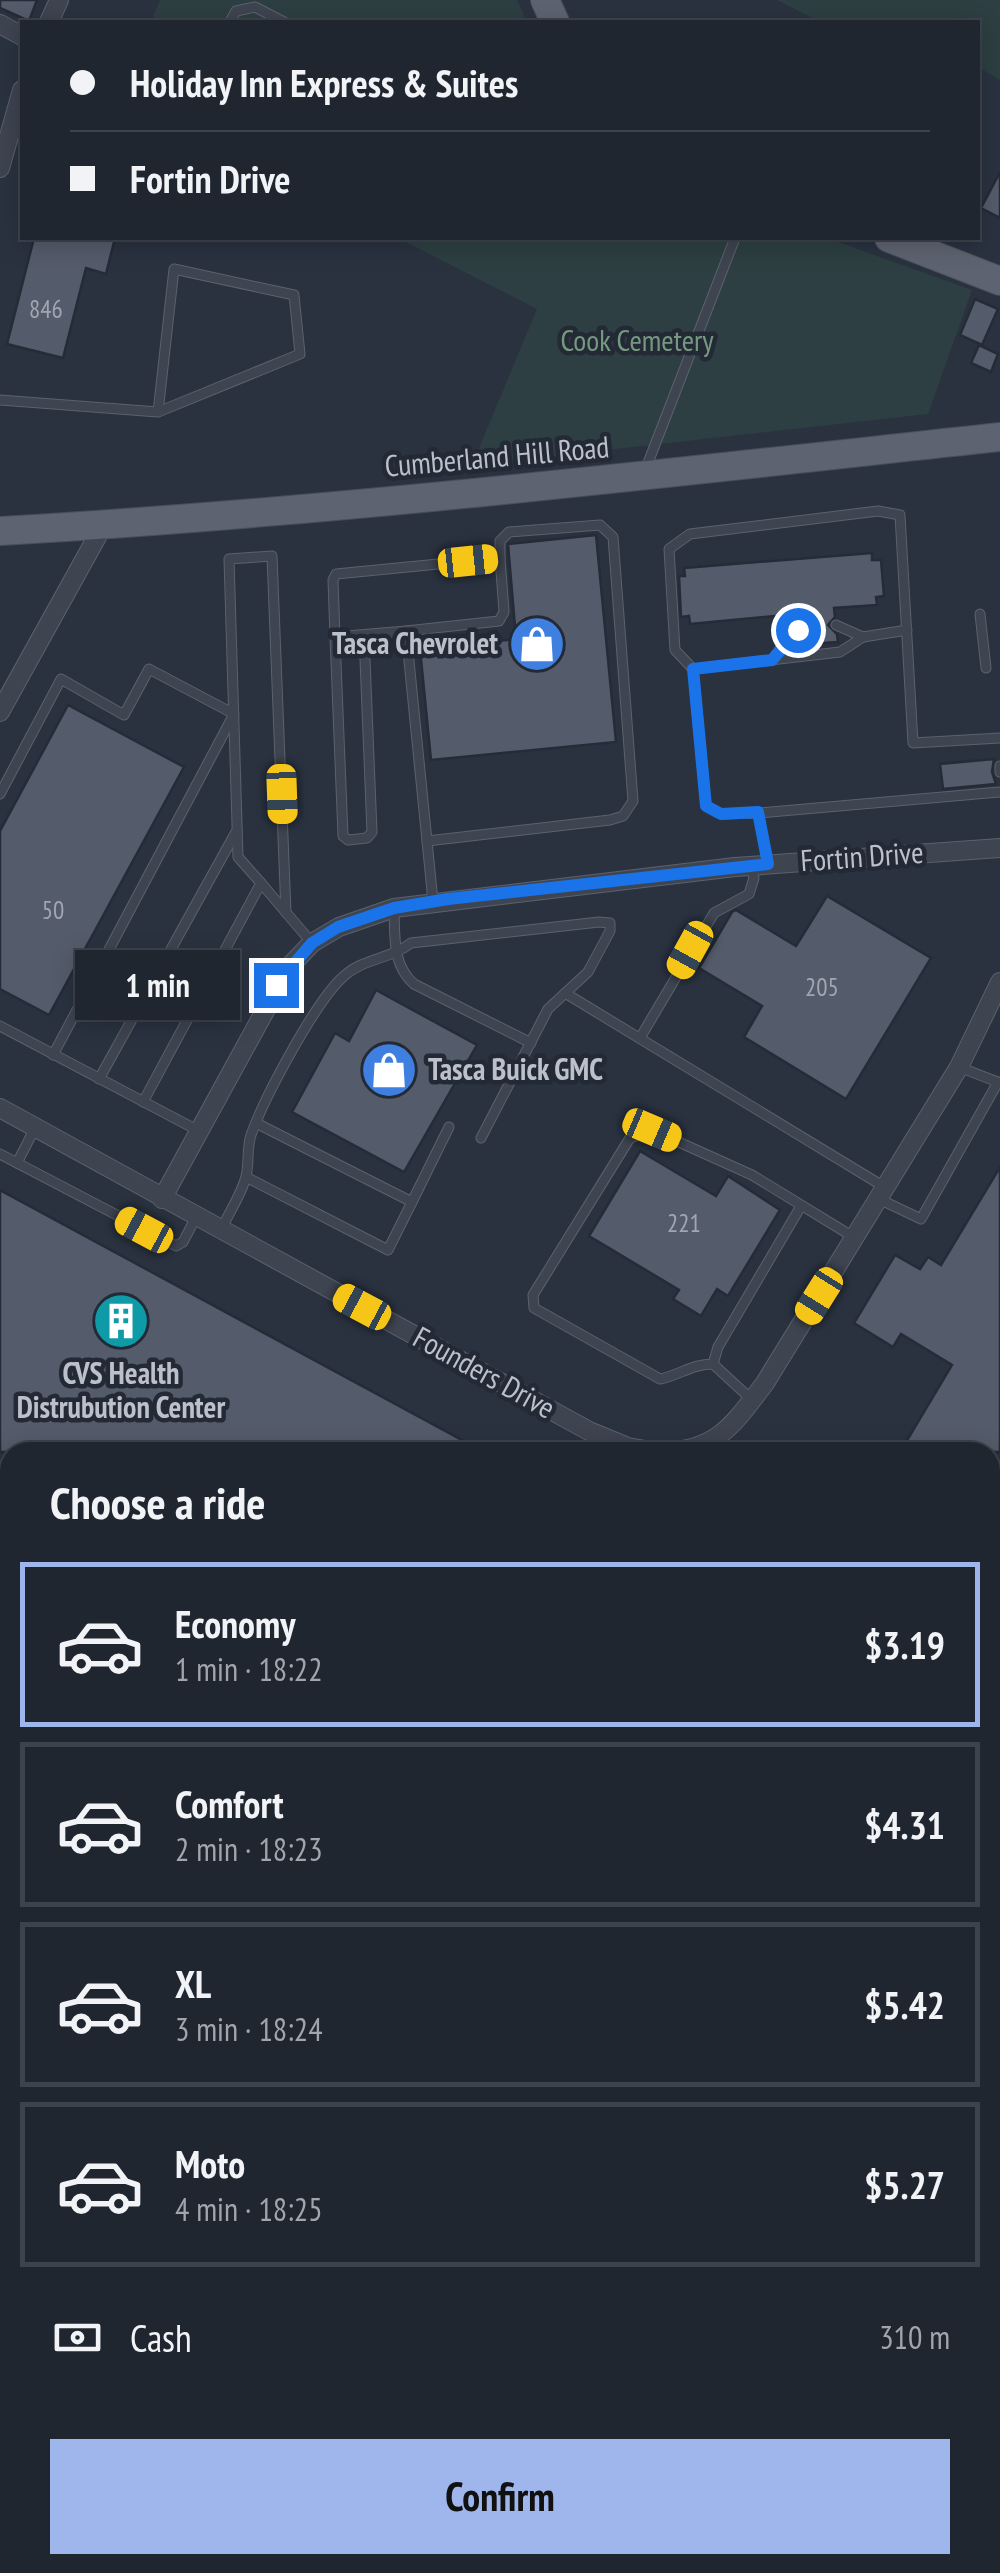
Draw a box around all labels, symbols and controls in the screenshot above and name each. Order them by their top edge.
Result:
text: Holiday Inn Express & Suites [130,58,518,107]
text: Fortin Drive [130,154,291,203]
house number: 846 [29,293,63,325]
park label: Cook Cemetery [560,320,714,359]
street label: Cumberland Hill Road [383,426,611,485]
car [437,543,499,579]
route start [776,608,821,653]
shop icon: Tasca Chevrolet [507,614,567,674]
place label: Tasca Chevrolet [332,623,498,662]
car [266,763,298,825]
street label: Fortin Drive [799,832,925,879]
house number: 50 [42,894,64,926]
car [662,916,718,984]
callout: 1 min [76,950,241,1020]
route end [254,963,299,1008]
text: 1 min [125,964,190,1006]
house number: 205 [805,971,839,1003]
shop icon: Tasca Buick GMC [359,1040,419,1100]
place label: Tasca Buick GMC [428,1049,603,1088]
car [619,1104,685,1156]
car [110,1203,178,1257]
house number: 221 [667,1207,701,1239]
car [790,1263,848,1329]
car [328,1280,396,1334]
building icon: CVS Health Distrubution Center [91,1291,151,1351]
street label: Founders Drive [407,1317,562,1427]
place label: CVS Health Distrubution Center [17,1353,225,1426]
text: Choose a ride [50,1473,265,1531]
text: Economy [175,1599,295,1648]
icon: car [55,1600,145,1690]
text: $3.19 [864,1620,945,1669]
text: 1 min · 18:22 [175,1648,323,1690]
text: Comfort [175,1779,284,1828]
icon: car [55,1780,145,1870]
text: $4.31 [864,1800,945,1849]
text: 2 min · 18:23 [175,1828,323,1870]
text: XL [175,1959,211,2008]
icon: car [55,1960,145,2050]
text: $5.42 [864,1980,945,2029]
text: 3 min · 18:24 [175,2008,323,2050]
text: Moto [175,2139,245,2188]
icon: car [55,2140,145,2230]
text: $5.27 [864,2160,945,2209]
text: 4 min · 18:25 [175,2188,323,2230]
icon: cash [50,2310,105,2365]
text: Cash [130,2313,192,2362]
text: 310 m [879,2316,950,2358]
button: Confirm [50,2439,950,2554]

